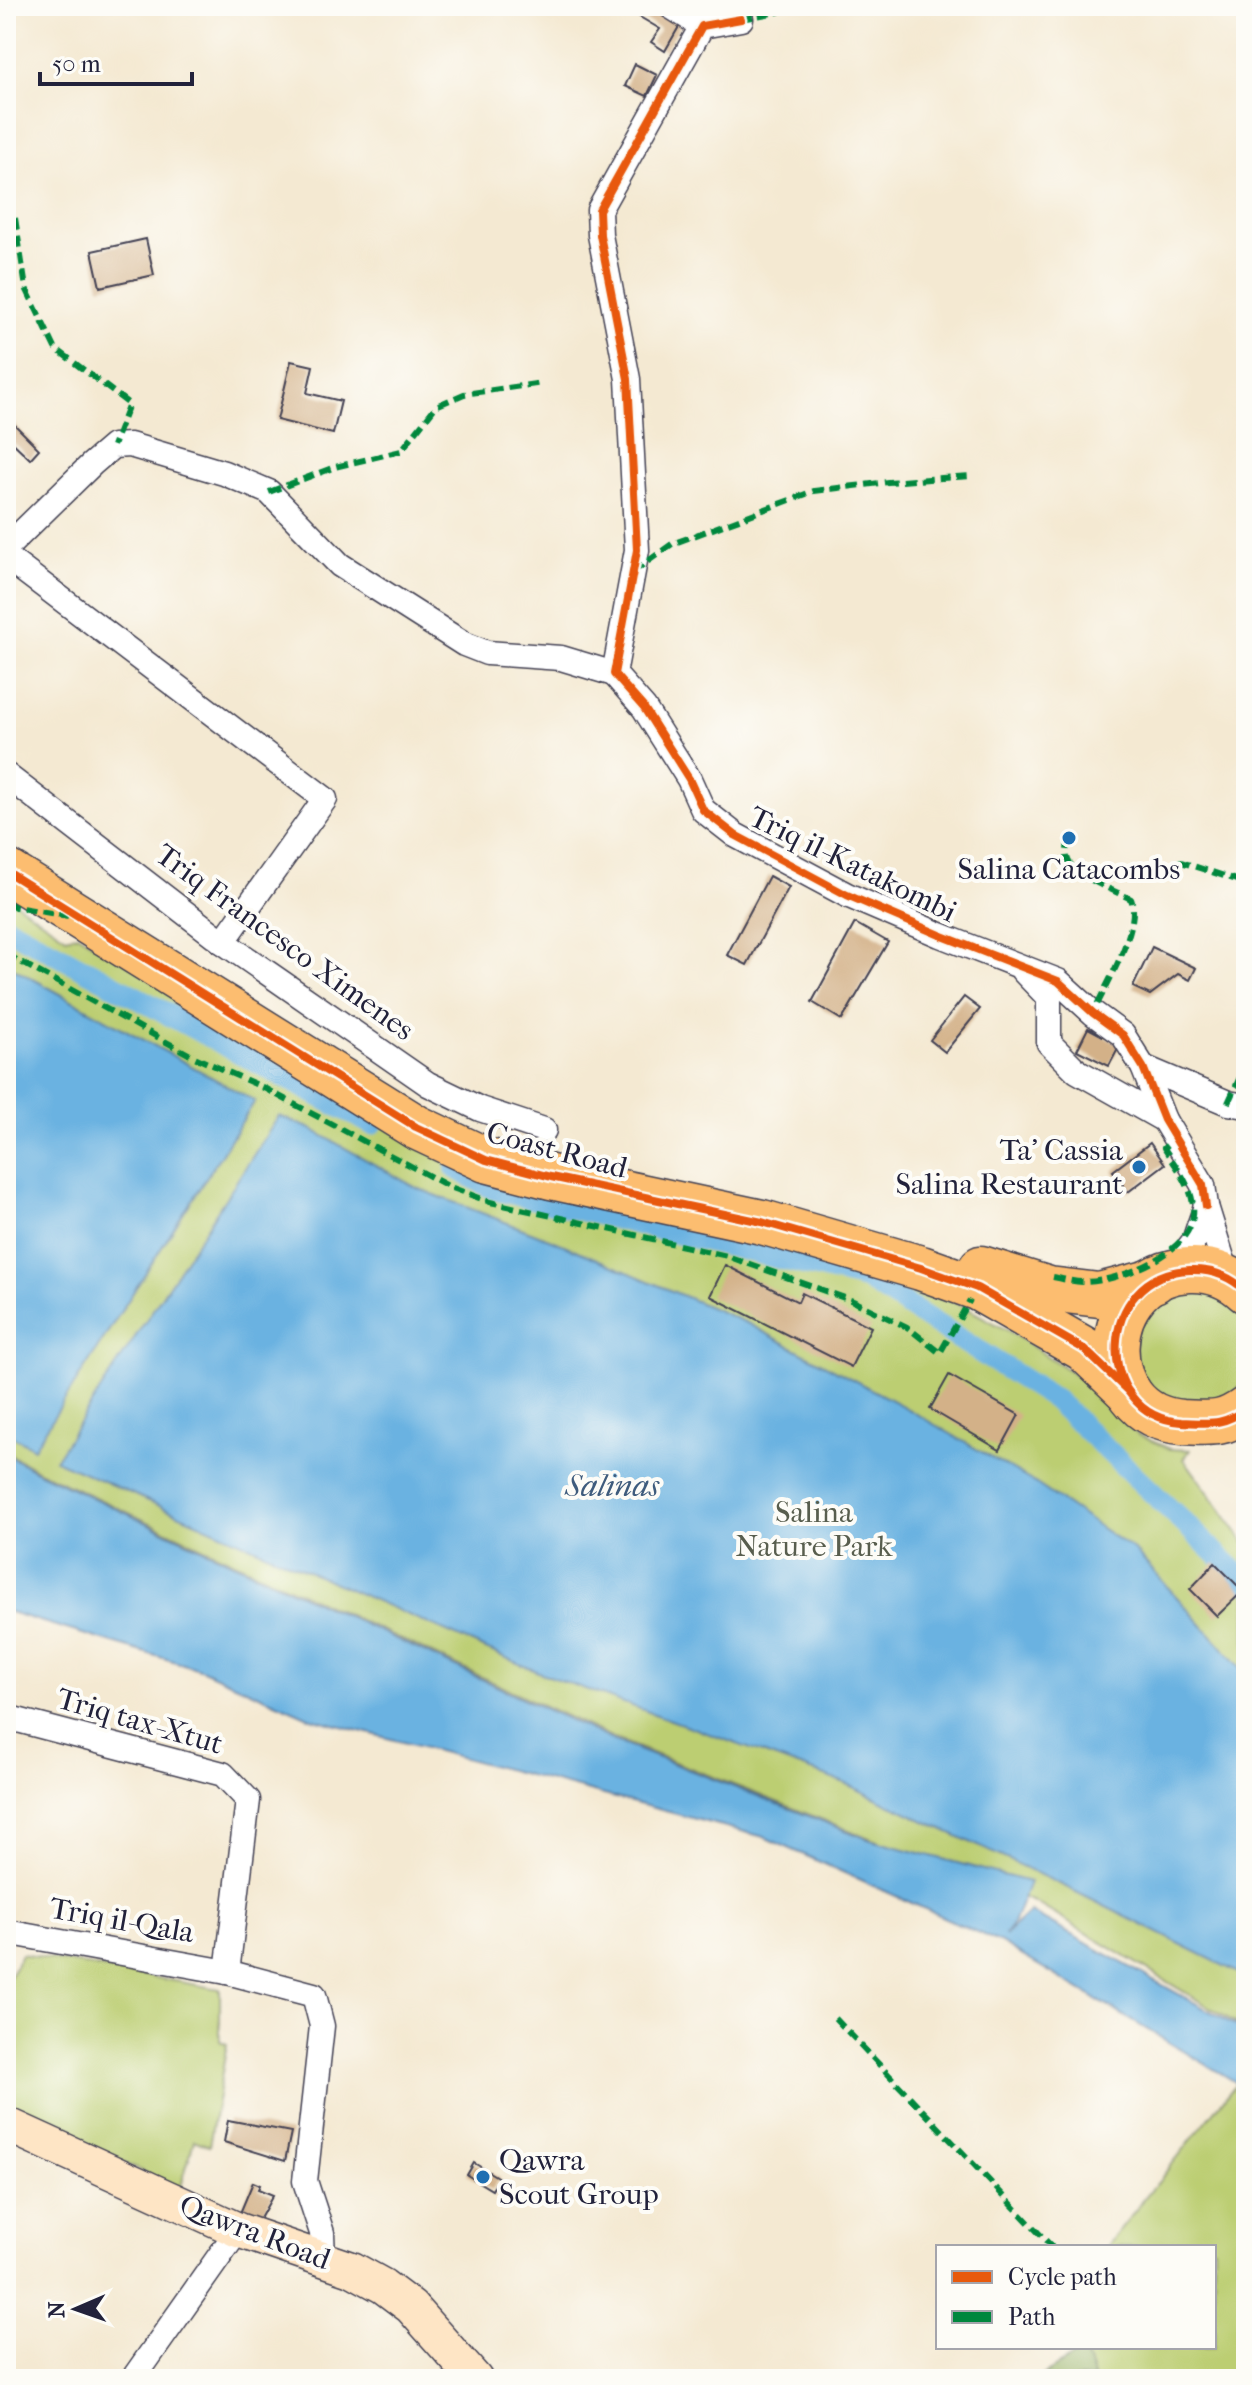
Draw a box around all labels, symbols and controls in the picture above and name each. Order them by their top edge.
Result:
scale bar [40,36,192,86]
text: 50 m [52,50,101,78]
street label: Triq il-Katakombi [743,799,962,930]
marker: Salina Catacombs [1060,829,1078,847]
street label: Triq Francesco Ximenes [149,837,421,1048]
place label: Salina Catacombs [958,852,1180,887]
street label: Coast Road [483,1115,632,1186]
place label: Ta' Cassia Salina Restaurant [895,1133,1124,1202]
marker: Ta' Cassia Salina Restaurant [1130,1158,1148,1176]
water label: Salinas [564,1467,660,1504]
park label: Salina Nature Park [735,1495,893,1564]
street label: Triq tax-Xtut [53,1681,227,1762]
street label: Triq il-Qala [47,1891,198,1951]
place label: Qawra Scout Group [499,2143,659,2212]
marker: Qawra Scout Group [474,2168,492,2186]
street label: Qawra Road [174,2188,336,2277]
legend [936,2245,1216,2349]
text: Cycle path [1008,2263,1117,2291]
north arrow [36,2269,116,2349]
text: N [44,2301,70,2318]
text: Path [1008,2303,1056,2331]

